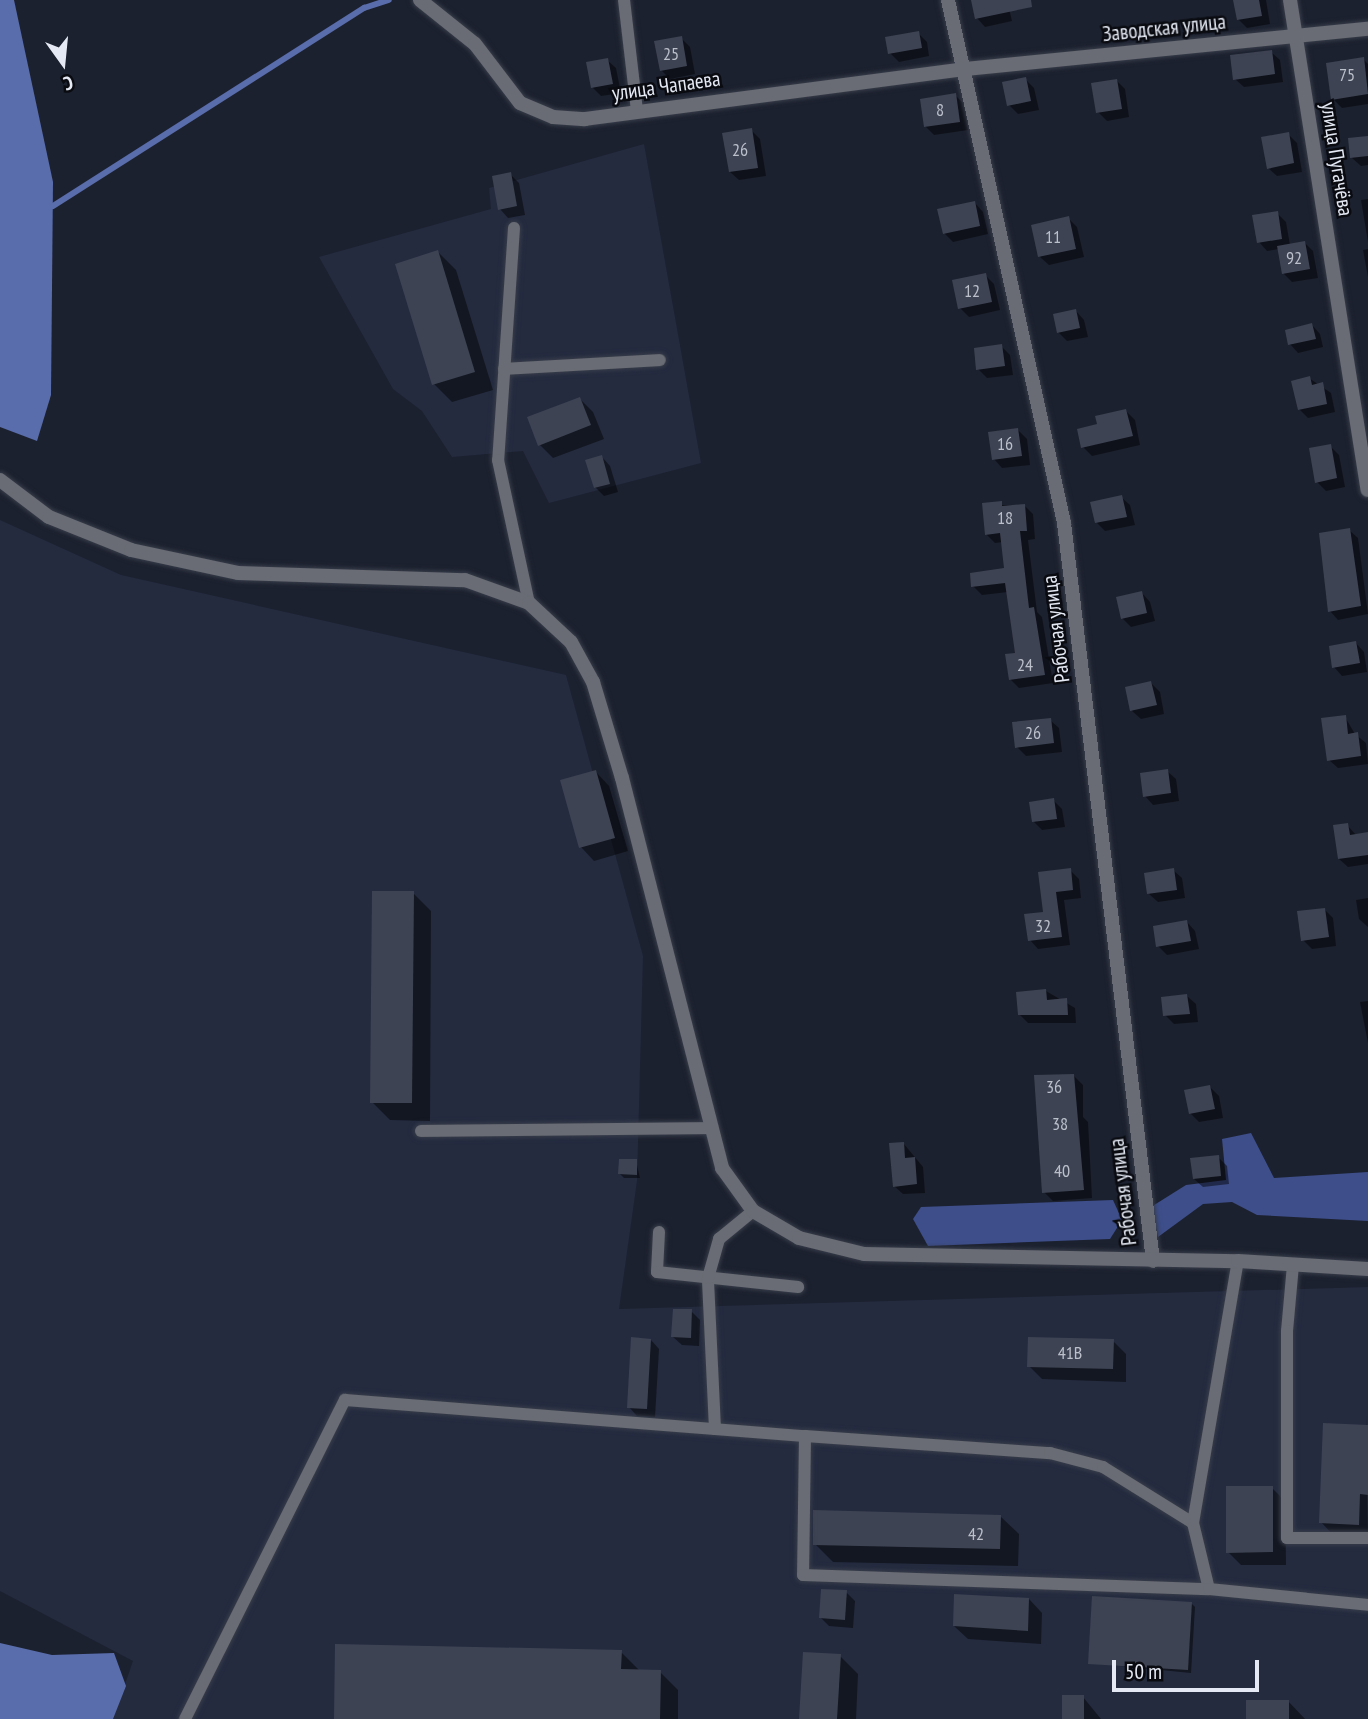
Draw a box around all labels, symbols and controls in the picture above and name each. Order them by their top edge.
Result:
street label: Заводская улица [1101,9,1227,47]
north arrow [28,28,98,98]
house number: 25 [663,43,679,65]
house number: 75 [1339,64,1355,86]
street label: улица Чапаева [610,66,722,106]
text: С [61,71,76,96]
house number: 8 [936,99,944,121]
street label: улица Пугачёва [1316,100,1358,218]
house number: 26 [732,139,748,161]
house number: 11 [1045,226,1061,248]
house number: 92 [1286,247,1302,269]
house number: 12 [964,280,980,302]
house number: 16 [997,433,1013,455]
house number: 18 [997,507,1013,529]
street label: Рабочая улица [1037,574,1075,684]
house number: 24 [1017,654,1033,676]
house number: 26 [1025,722,1041,744]
house number: 32 [1035,915,1051,937]
house number: 36 [1046,1076,1062,1098]
house number: 38 [1052,1113,1068,1135]
street label: Рабочая улица [1104,1137,1142,1247]
house number: 40 [1054,1160,1070,1182]
house number: 41В [1058,1342,1082,1364]
house number: 42 [968,1523,984,1545]
scale bar [1116,1646,1263,1690]
text: 50 m [1125,1658,1162,1685]

